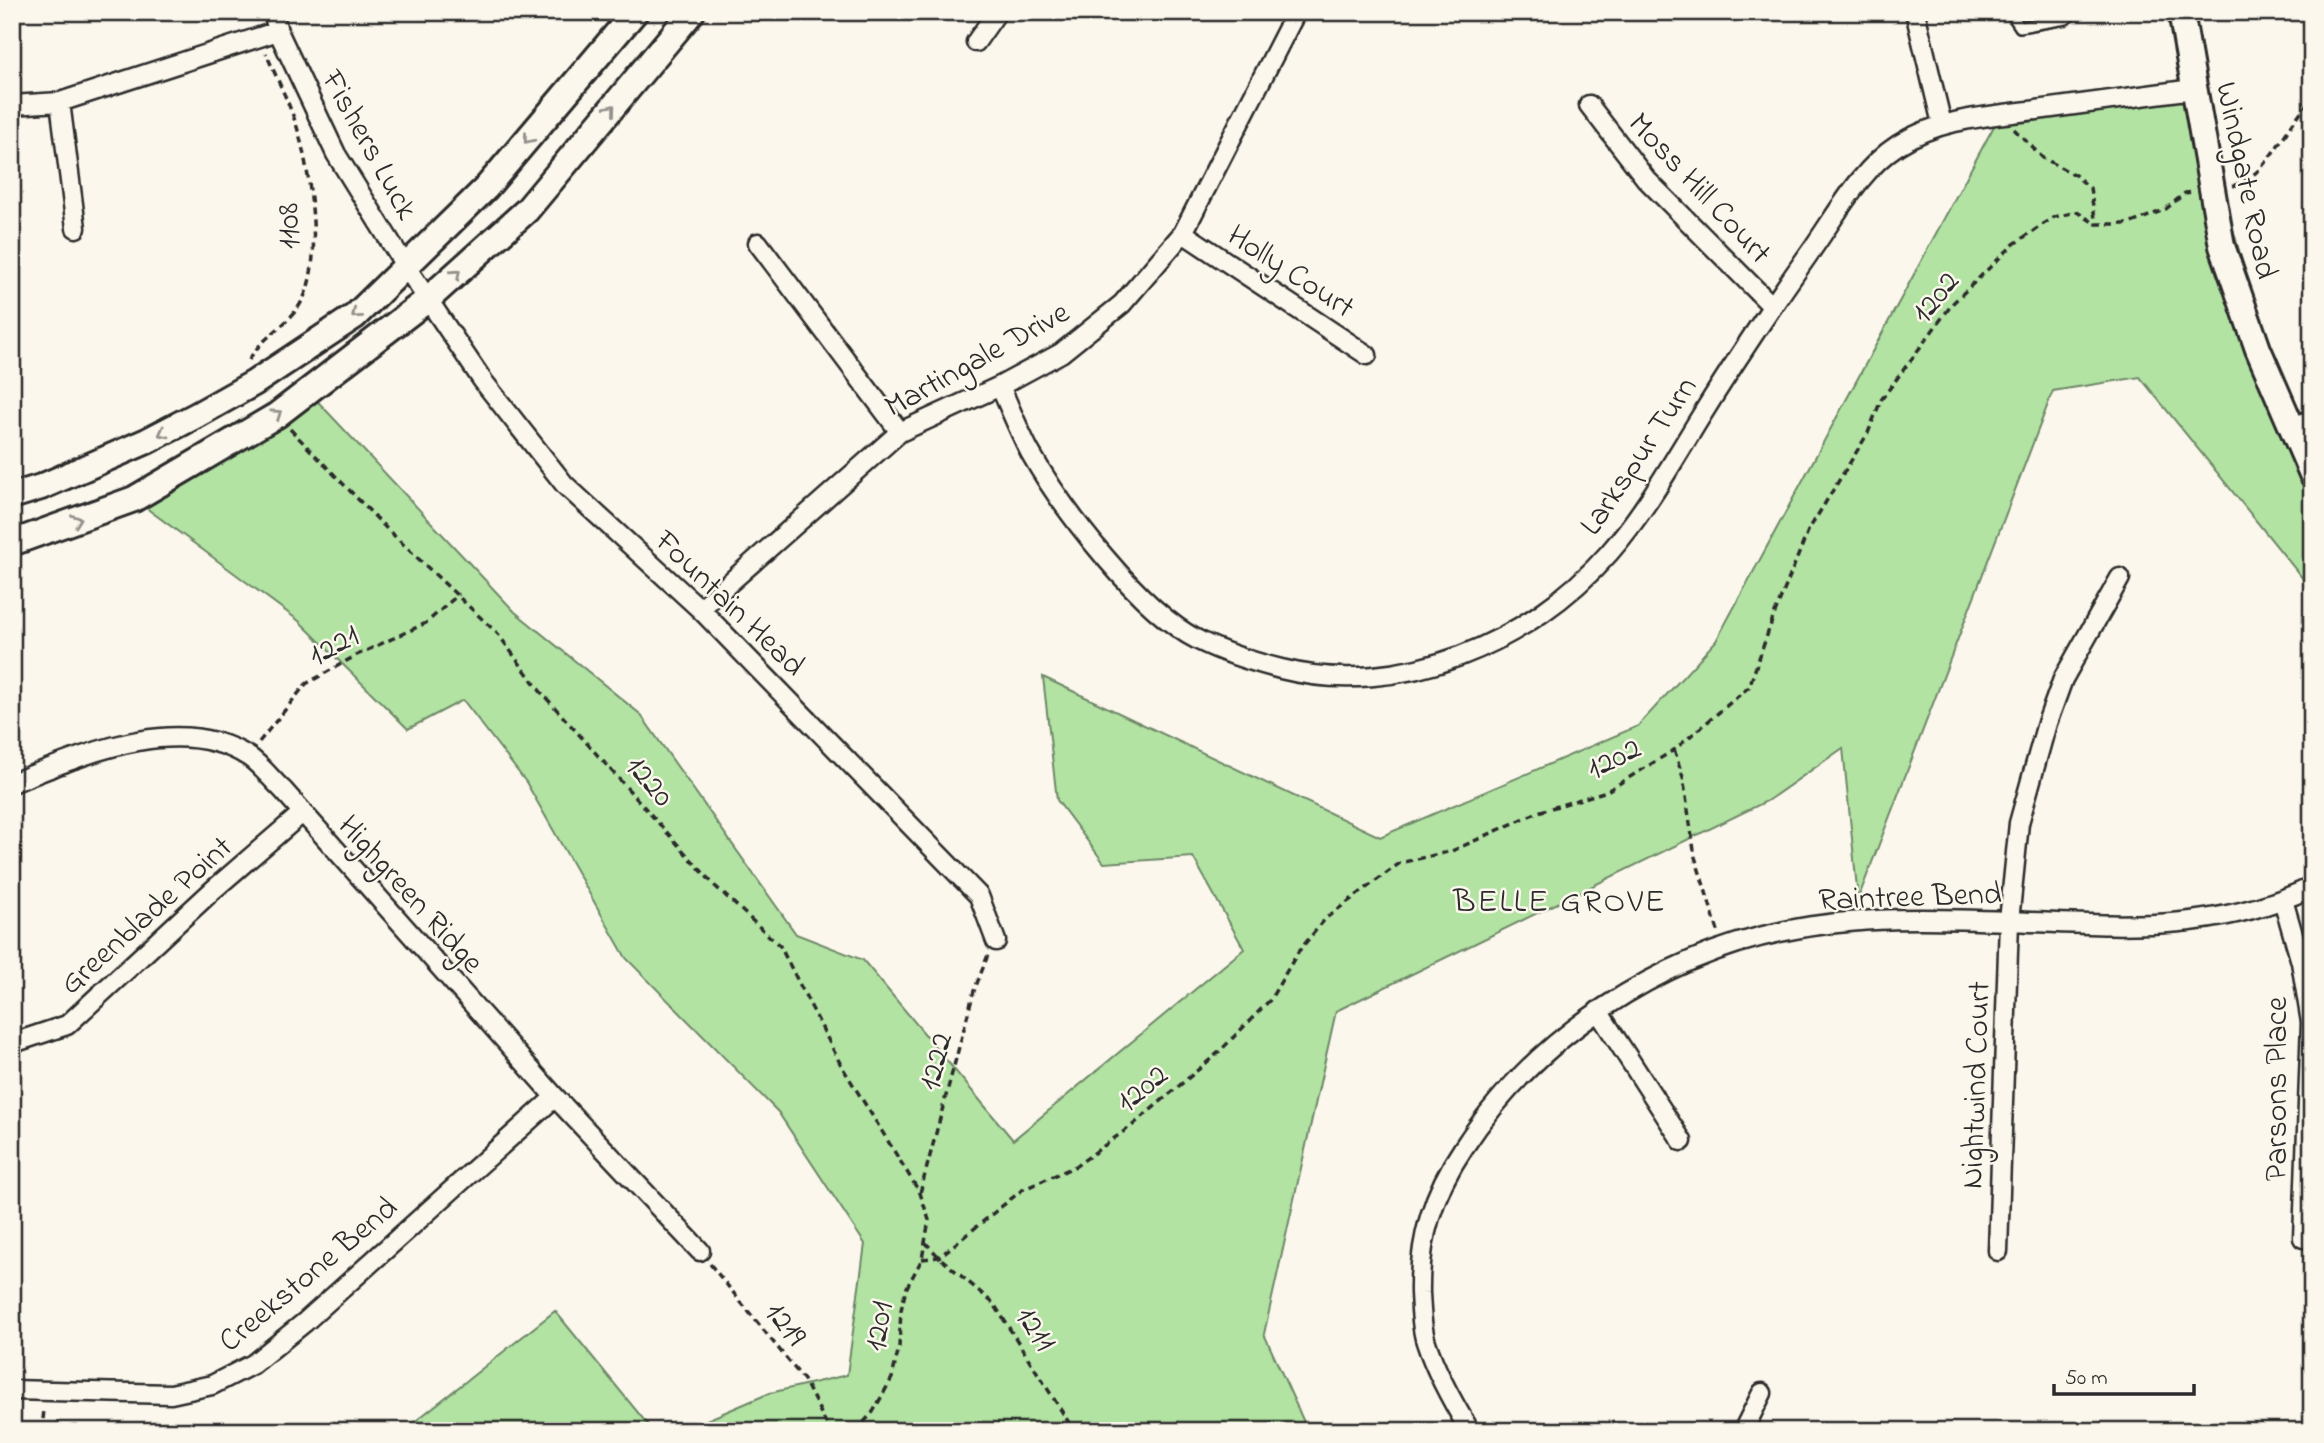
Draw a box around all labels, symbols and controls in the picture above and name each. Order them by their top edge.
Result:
street label: Fishers Luck [307,61,429,230]
street label: Windgate Road [2201,78,2288,284]
street label: Moss Hill Court [1615,103,1782,276]
one-way arrow [603,104,616,116]
one-way arrow [523,132,536,144]
street label: 1108 [266,202,315,250]
street label: Holly Court [1217,214,1363,332]
street label: 1202 [1901,262,1973,335]
one-way arrow [448,270,461,282]
street label: Martingale Drive [877,290,1079,431]
one-way arrow [351,306,364,318]
street label: Larkspur Turn [1569,368,1711,546]
one-way arrow [269,410,282,422]
one-way arrow [158,425,170,439]
one-way arrow [70,514,82,528]
street label: Fountain Head [642,519,815,689]
street label: 1221 [300,614,369,680]
street label: 1202 [1579,726,1650,794]
street label: 1220 [612,746,684,819]
street label: Highgreen Ridge [325,805,494,986]
street label: Greenblade Point [50,826,245,1007]
street label: Raintree Bend [1818,872,2003,925]
district label: BELLE GROVE [1452,879,1667,927]
street label: Nightwind Court [1950,980,2005,1190]
street label: Parsons Place [2255,996,2302,1181]
street label: 1222 [908,1028,967,1096]
street label: 1202 [1107,1054,1180,1126]
street label: Creekstone Bend [209,1186,409,1365]
street label: 1219 [752,1293,817,1358]
street label: 1201 [854,1298,907,1355]
street label: 1211 [1002,1298,1067,1362]
scale bar [2054,1352,2194,1396]
text: 50 m [2065,1364,2108,1394]

